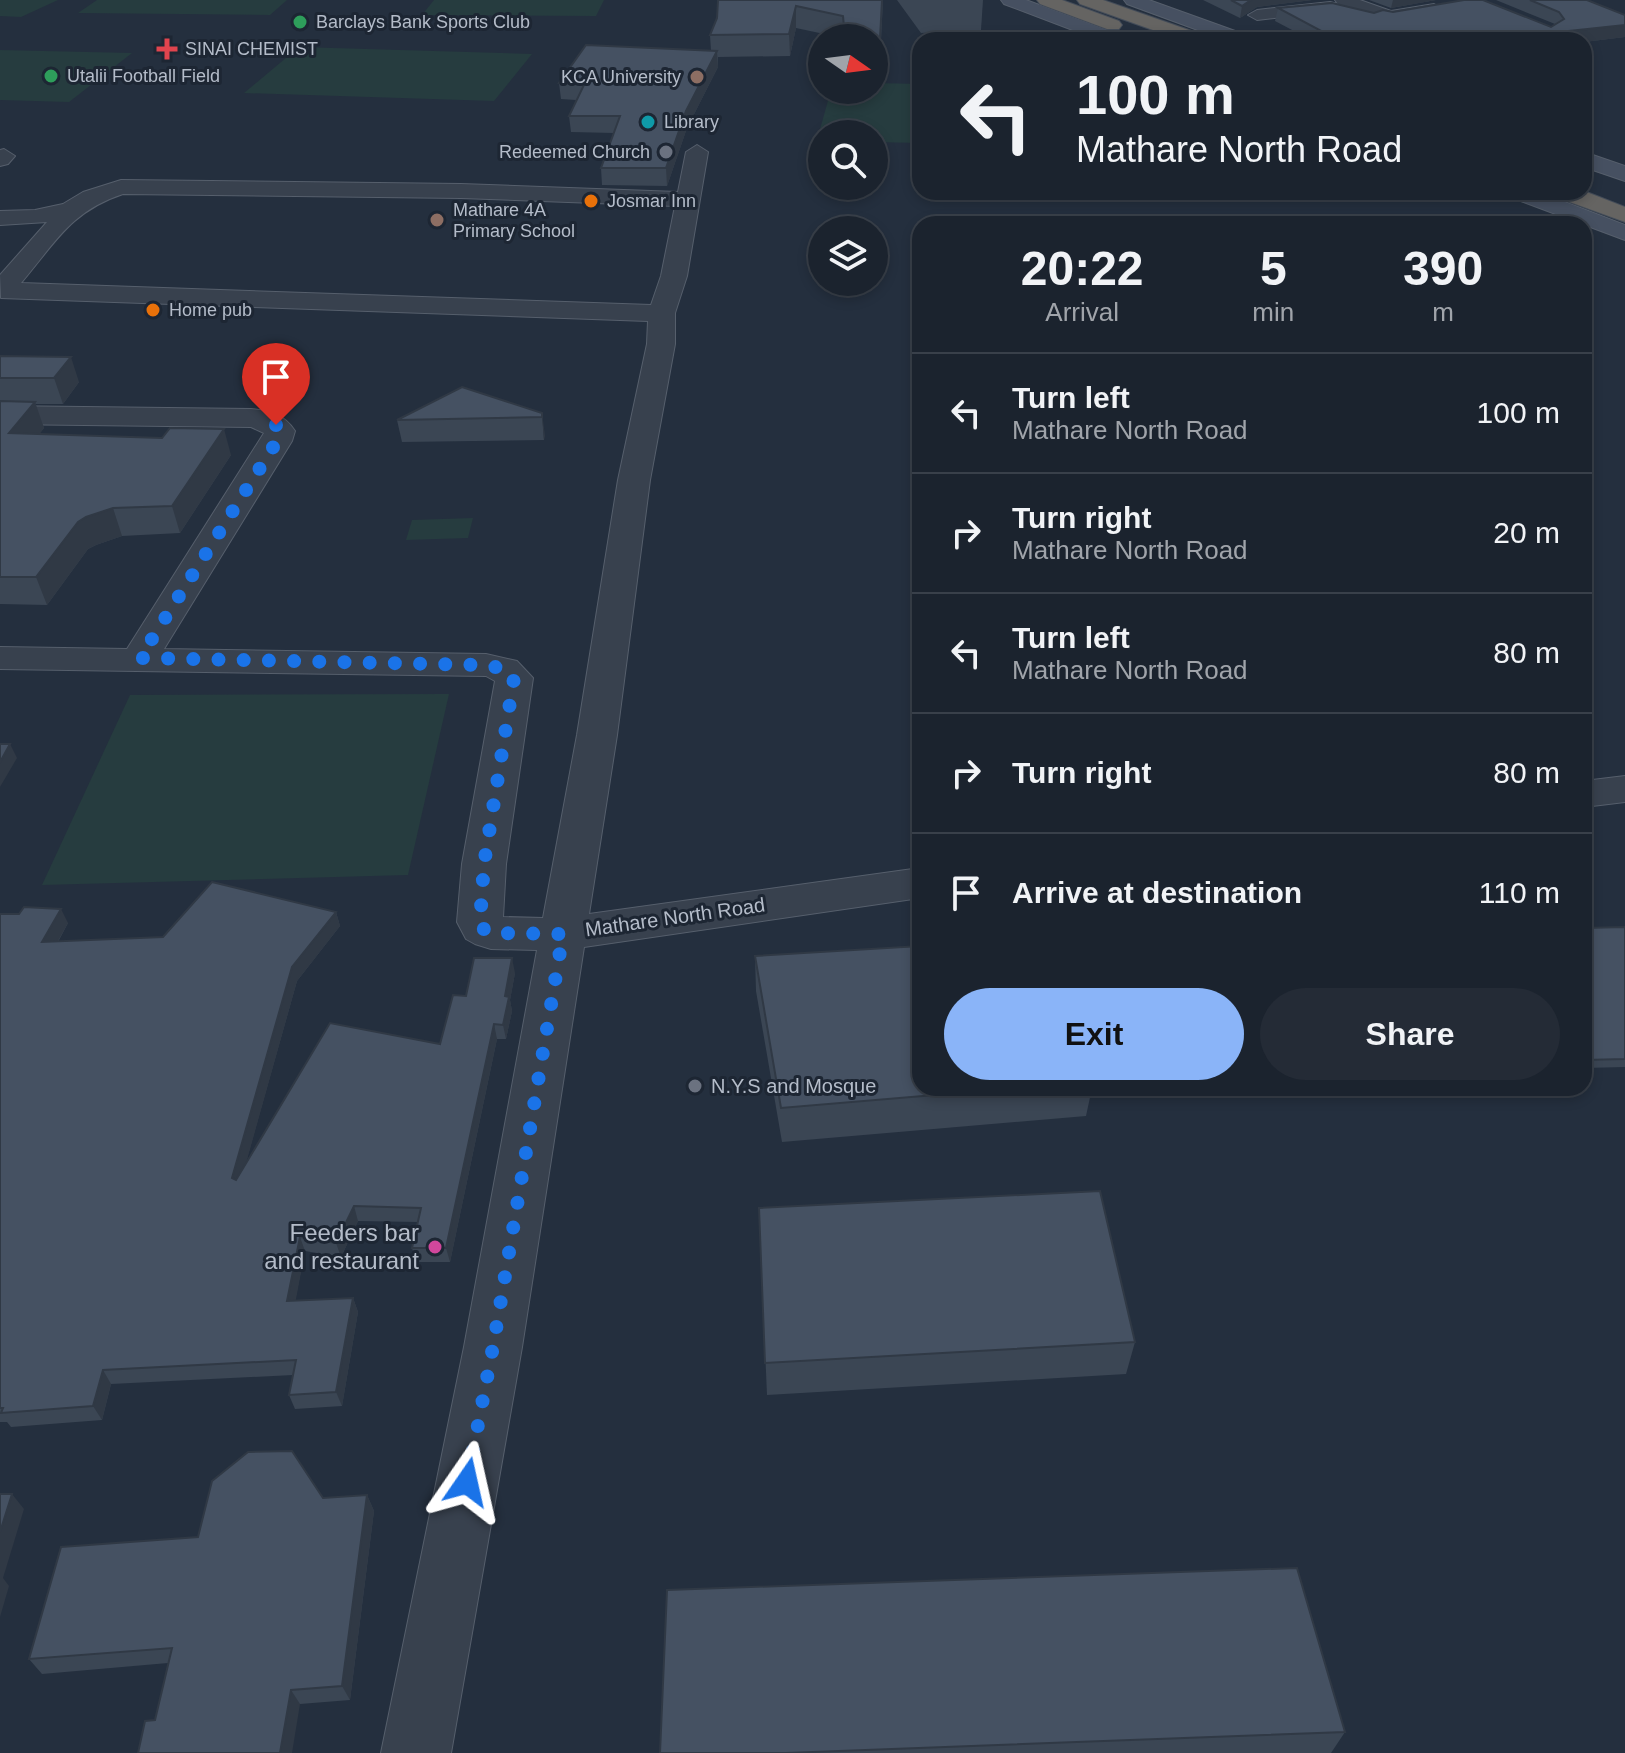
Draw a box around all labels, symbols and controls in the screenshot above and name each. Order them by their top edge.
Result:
place label: Barclays Bank Sports Club [316,12,530,32]
marker: Barclays Bank Sports Club [291,13,309,31]
north arrow [808,24,888,104]
map controls [808,24,888,296]
marker: SINAI CHEMIST [156,38,178,60]
place label: SINAI CHEMIST [185,39,318,59]
text: 100 m [1076,63,1235,126]
icon: left [944,64,1048,168]
place label: Utalii Football Field [67,66,220,86]
marker: Utalii Football Field [42,67,60,85]
place label: KCA University [561,67,681,87]
marker: KCA University [688,68,706,86]
place label: Library [664,112,719,132]
marker: Library [639,113,657,131]
button: search [808,120,888,200]
text: Mathare North Road [1076,129,1402,170]
place label: Redeemed Church [499,142,650,162]
marker: Redeemed Church [657,143,675,161]
place label: Josmar Inn [607,191,696,211]
marker: Josmar Inn [582,192,600,210]
place label: Mathare 4A Primary School [453,200,575,241]
marker: Mathare 4A Primary School [428,211,446,229]
button: layers [808,216,888,296]
text: 20:22 [1021,242,1144,295]
text: 5 [1260,242,1287,295]
text: 390 [1403,242,1483,295]
text: Arrival [1045,297,1119,327]
text: min [1252,297,1294,327]
text: m [1432,297,1454,327]
place label: Home pub [169,300,252,320]
marker: Home pub [144,301,162,319]
pin [242,343,310,425]
icon: arrive [254,355,298,399]
text: Turn left [1012,381,1130,414]
icon: left [944,391,988,435]
text: 100 m [1477,396,1560,429]
text: Mathare North Road [1012,415,1248,445]
text: Turn right [1012,501,1151,534]
icon: right [944,511,988,555]
text: 20 m [1493,516,1560,549]
text: Mathare North Road [1012,535,1248,565]
text: Turn left [1012,621,1130,654]
icon: left [944,631,988,675]
text: 80 m [1493,636,1560,669]
text: Mathare North Road [1012,655,1248,685]
icon: right [944,751,988,795]
text: Turn right [1012,756,1151,789]
text: 80 m [1493,756,1560,789]
icon: arrive [944,871,988,915]
text: Arrive at destination [1012,876,1302,909]
text: 110 m [1479,876,1560,909]
street label: Mathare North Road [584,893,766,941]
button: Exit [944,988,1244,1080]
button: Share [1260,988,1560,1080]
place label: N.Y.S and Mosque [711,1075,876,1097]
marker: N.Y.S and Mosque [686,1077,704,1095]
place label: Feeders bar and restaurant [264,1219,419,1274]
marker: Feeders bar and restaurant [426,1238,444,1256]
position arrow [425,1440,509,1524]

